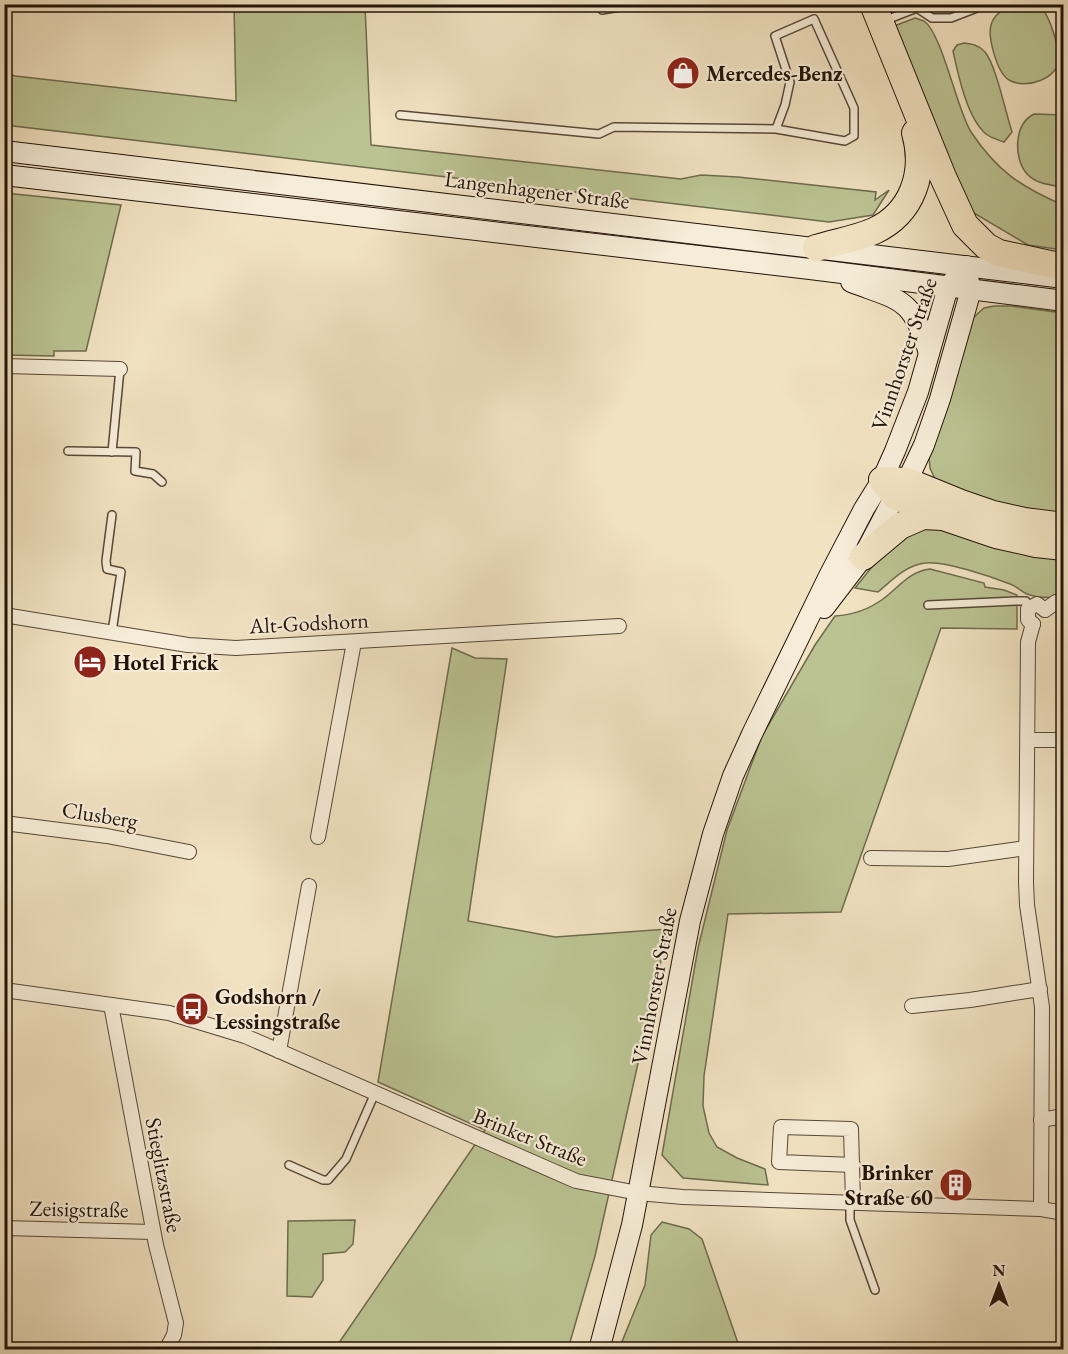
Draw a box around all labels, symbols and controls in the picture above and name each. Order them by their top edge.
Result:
shop icon: Mercedes-Benz [665,55,701,91]
place label: Mercedes-Benz [706,59,843,88]
street label: Langenhagener Straße [443,164,632,216]
street label: Vinnhorster Straße [864,273,944,434]
street label: Alt-Godshorn [247,605,370,641]
hotel icon: Hotel Frick [72,644,108,680]
place label: Hotel Frick [113,648,220,677]
street label: Clusberg [60,795,140,835]
street label: Vinnhorster Straße [625,904,684,1067]
place label: Godshorn / Lessingstraße [215,982,340,1036]
bus stop icon: Godshorn / Lessingstraße [174,991,210,1027]
street label: Brinker Straße [469,1101,592,1173]
street label: Stieglitzstraße [139,1115,189,1235]
place label: Brinker Straße 60 [845,1158,934,1212]
building icon: Brinker Straße 60 [938,1167,974,1203]
street label: Zeisigstraße [29,1194,129,1224]
north arrow [969,1255,1029,1315]
text: N [993,1260,1006,1281]

